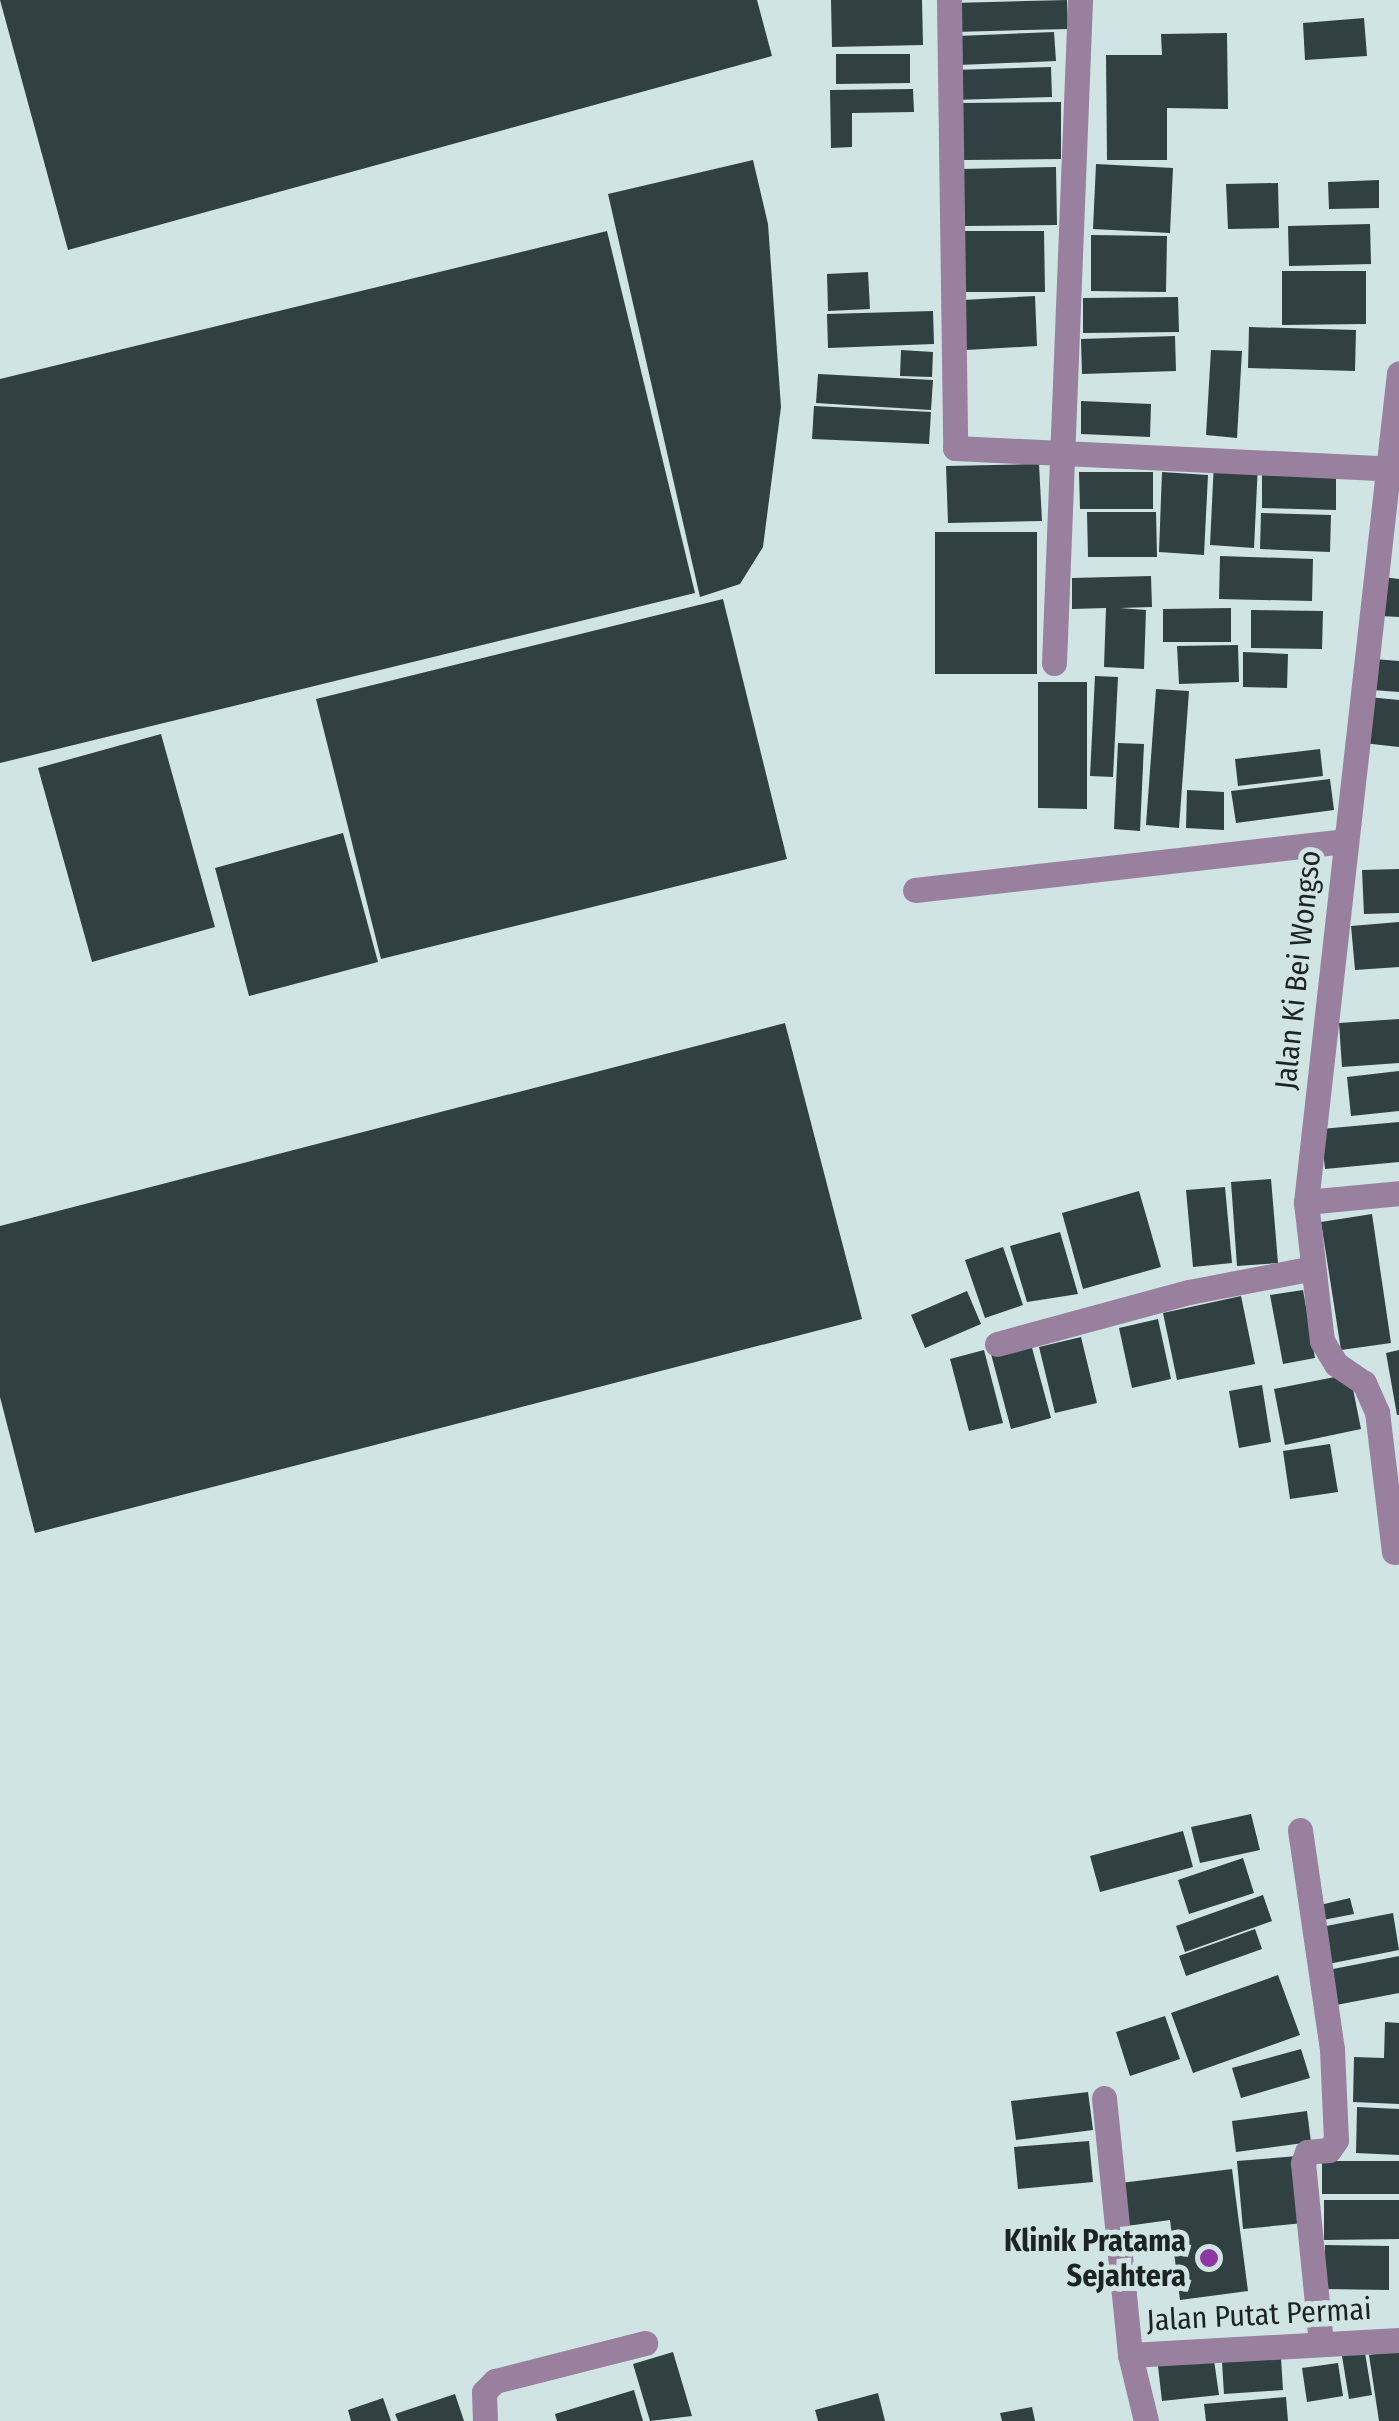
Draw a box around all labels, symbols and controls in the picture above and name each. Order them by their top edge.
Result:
street label: Jalan Ki Bei Wongso [1268,849,1328,1091]
place label: Klinik Pratama Sejahtera [1004,2223,1186,2294]
marker: Klinik Pratama Sejahtera [1196,2245,1222,2271]
street label: Jalan Putat Permai [1146,2291,1372,2339]

